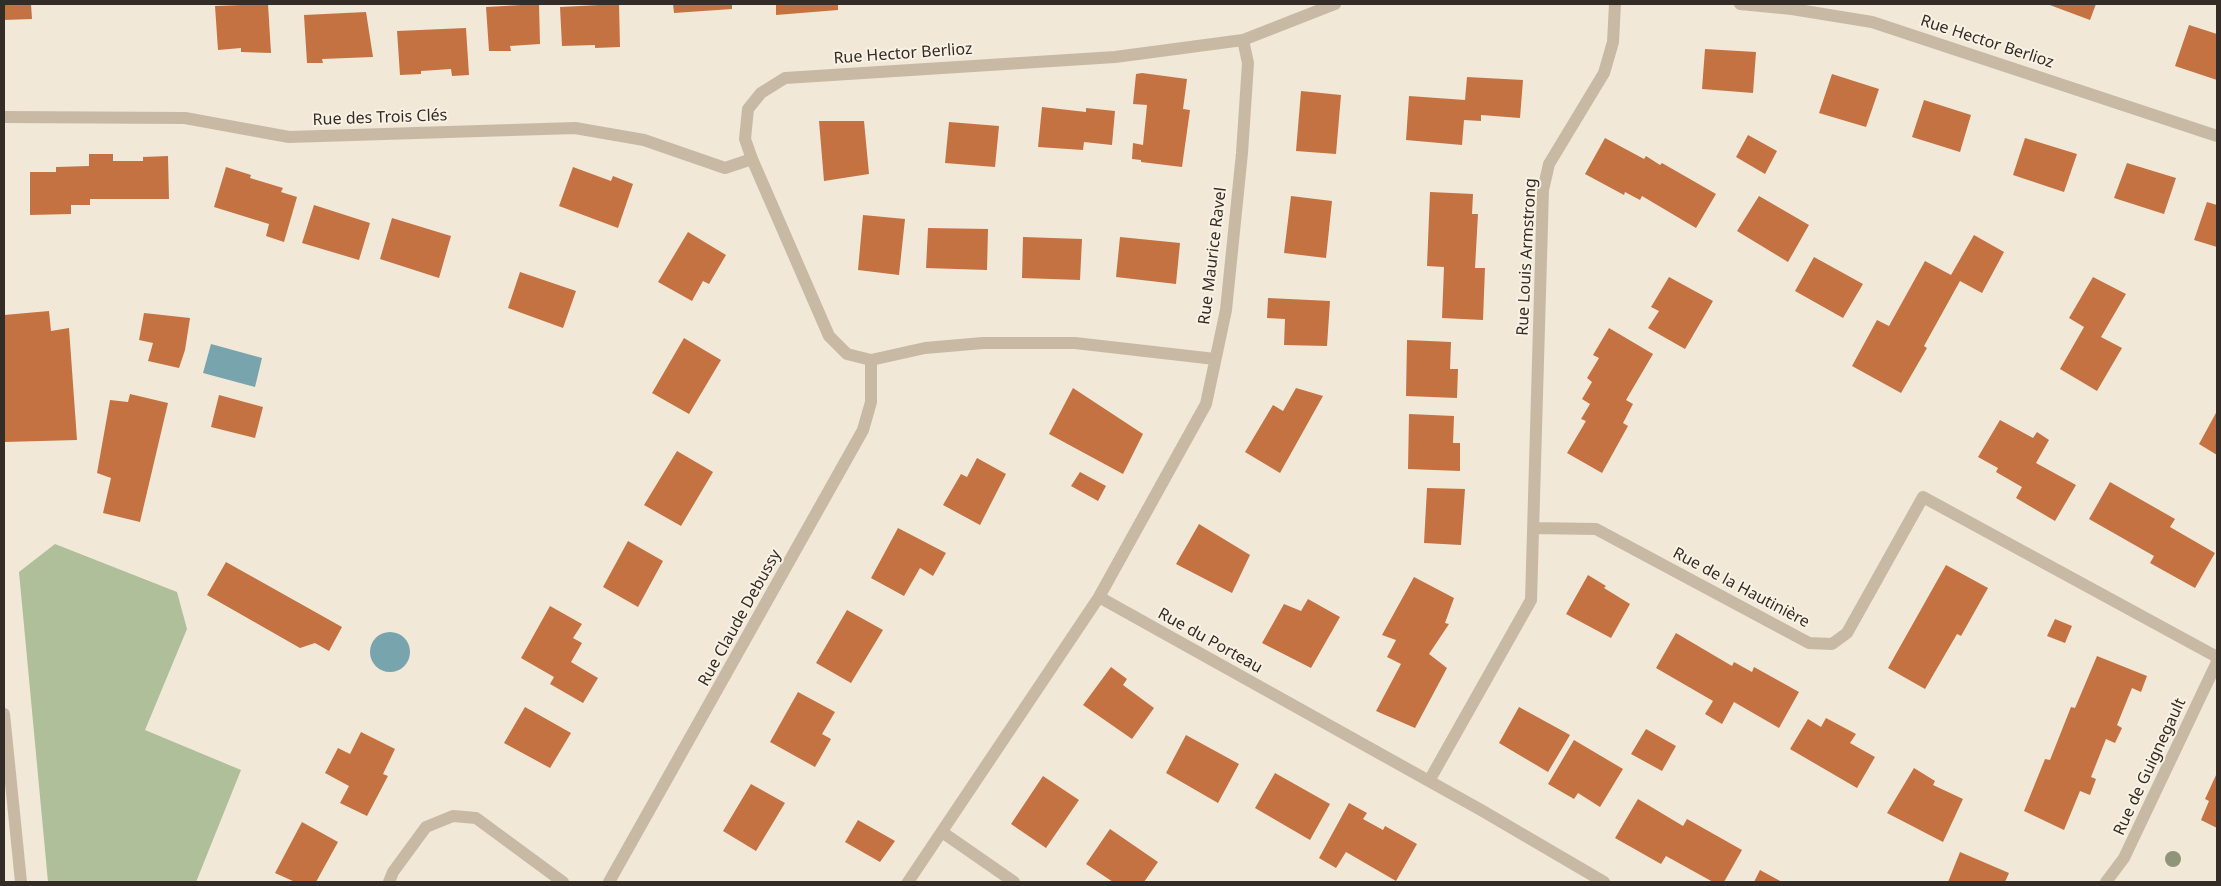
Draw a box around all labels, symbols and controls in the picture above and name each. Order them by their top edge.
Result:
street label: Rue Hector Berlioz [1918,11,2056,73]
street label: Rue Hector Berlioz [833,40,973,68]
street label: Rue des Trois Clés [312,106,448,130]
street label: Rue Louis Armstrong [1513,178,1541,336]
street label: Rue Maurice Ravel [1195,186,1231,326]
street label: Rue de la Hautinière [1669,544,1813,632]
street label: Rue Claude Debussy [694,546,786,690]
street label: Rue du Porteau [1154,604,1266,678]
street label: Rue de Guignegault [2110,695,2190,839]

